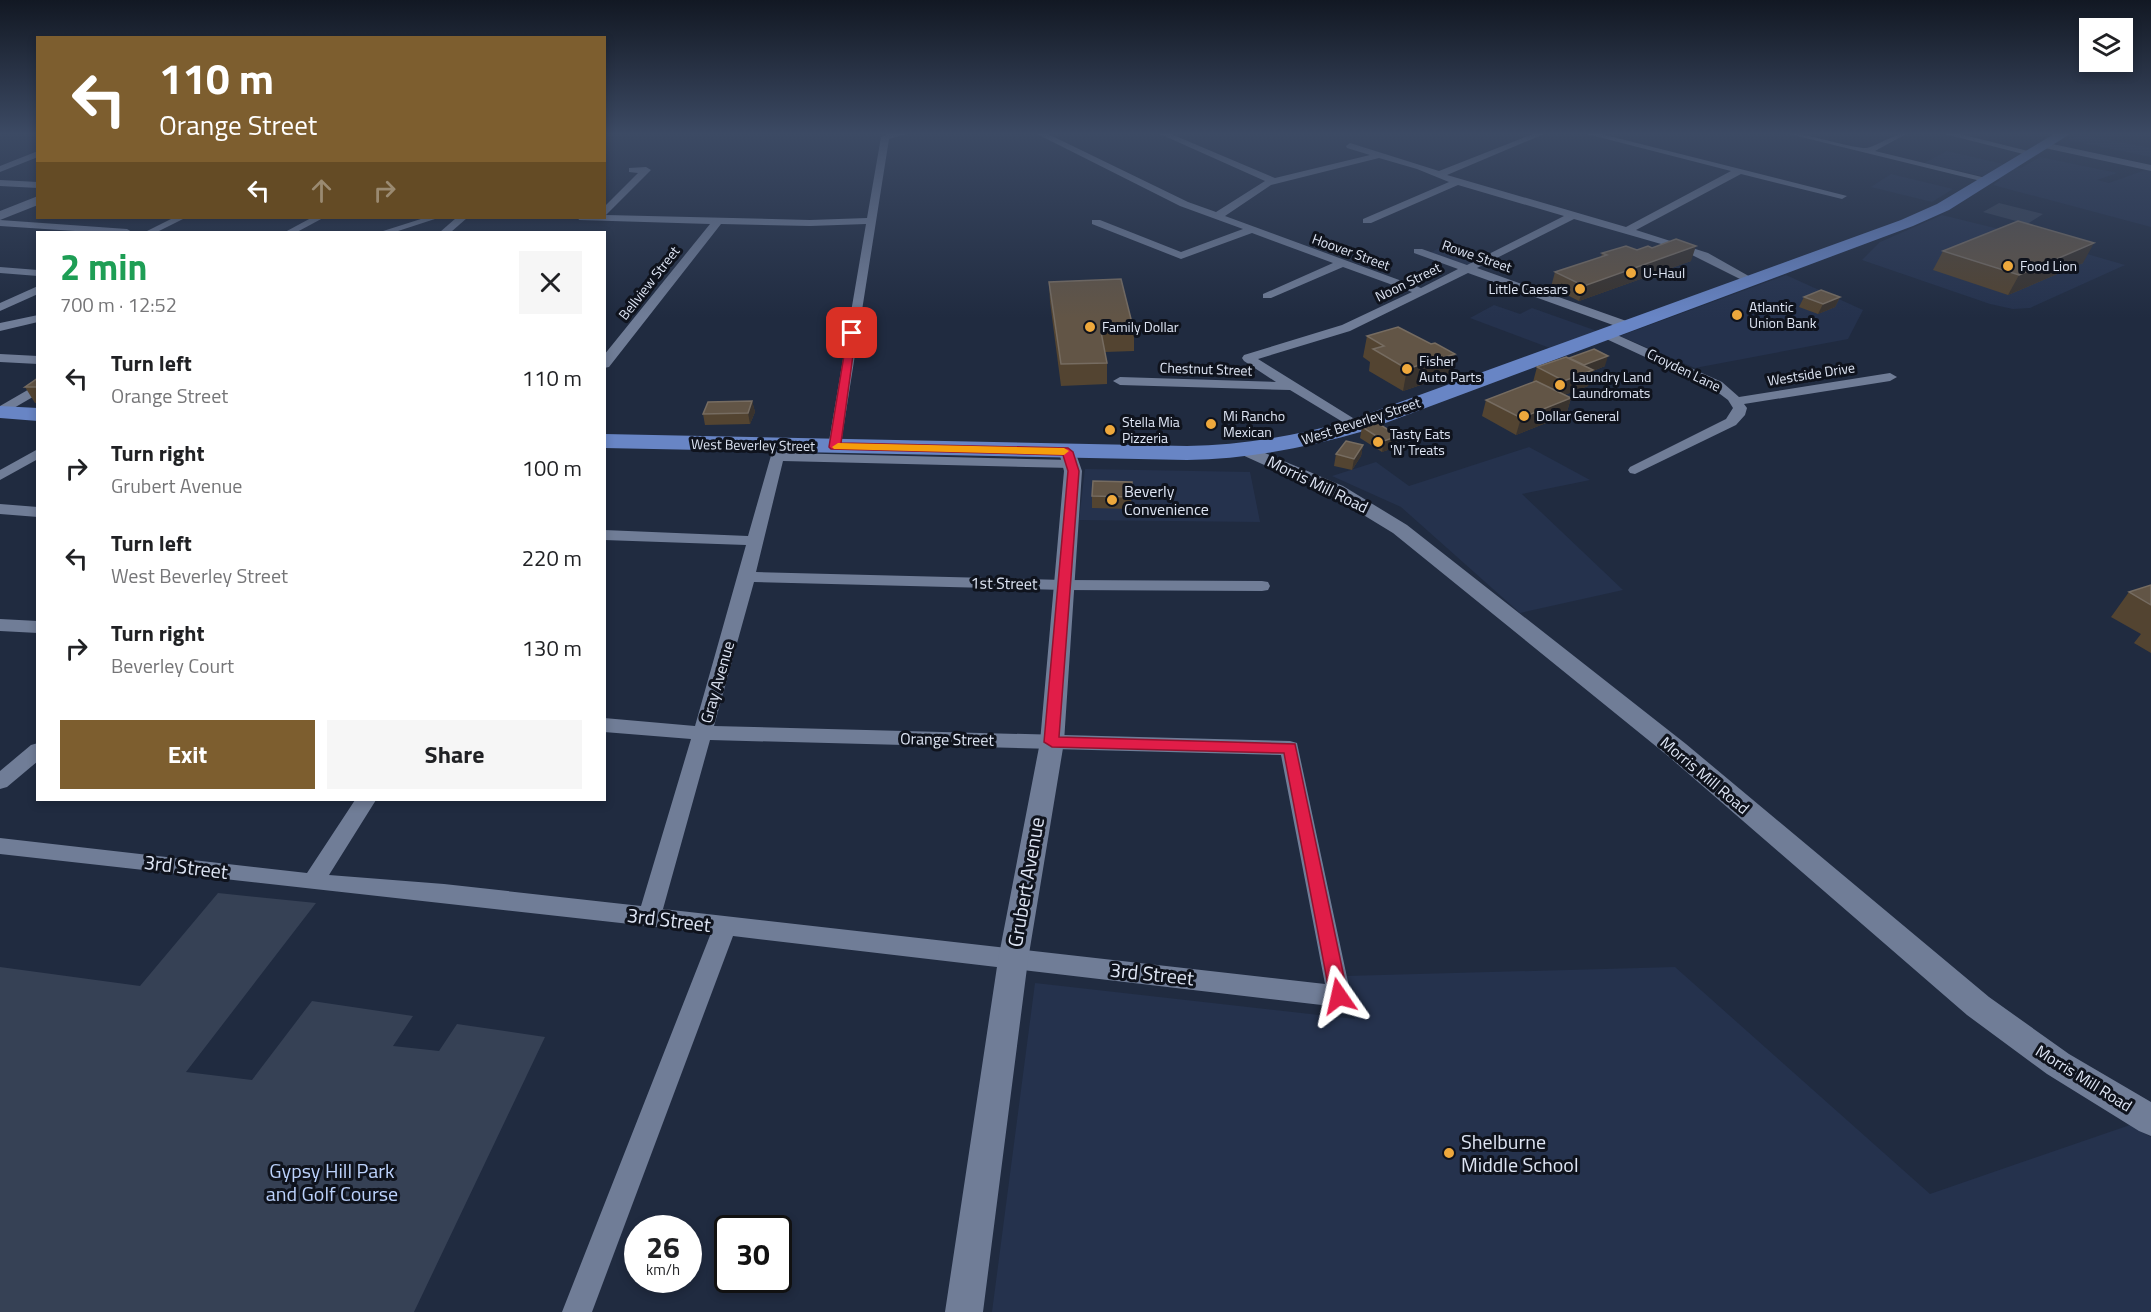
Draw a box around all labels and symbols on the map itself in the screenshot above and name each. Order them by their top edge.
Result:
street label: Hoover Street [1309,228,1393,275]
street label: Rowe Street [1439,234,1515,277]
street label: Bellview Street [613,241,684,324]
place label: Food Lion [2020,255,2077,276]
street label: Noon Street [1371,257,1444,307]
marker: Food Lion [2001,259,2015,273]
place label: U-Haul [1643,262,1685,283]
marker: U-Haul [1624,266,1638,280]
place label: Little Caesars [1488,278,1568,299]
marker: Little Caesars [1573,282,1587,296]
place label: Atlantic Union Bank [1749,296,1817,333]
pin [826,307,877,358]
marker: Atlantic Union Bank [1730,308,1744,322]
place label: Family Dollar [1102,316,1179,337]
marker: Family Dollar [1083,320,1097,334]
street label: Croyden Lane [1644,343,1725,396]
place label: Fisher Auto Parts [1419,350,1482,387]
street label: Chestnut Street [1159,356,1253,381]
street label: Westside Drive [1766,356,1856,391]
marker: Fisher Auto Parts [1400,362,1414,376]
place label: Laundry Land Laundromats [1572,366,1651,403]
marker: Laundry Land Laundromats [1553,378,1567,392]
street label: West Beverley Street [1299,391,1423,450]
place label: Mi Rancho Mexican [1223,405,1285,442]
place label: Dollar General [1536,405,1619,426]
marker: Dollar General [1517,409,1531,423]
place label: Stella Mia Pizzeria [1122,411,1180,448]
marker: Mi Rancho Mexican [1204,417,1218,431]
marker: Stella Mia Pizzeria [1103,423,1117,437]
place label: Tasty Eats 'N' Treats [1390,423,1451,460]
street label: West Beverley Street [691,433,815,456]
marker: Tasty Eats 'N' Treats [1371,435,1385,449]
street label: Morris Mill Road [1263,449,1373,519]
place label: Beverly Convenience [1124,479,1209,521]
marker: Beverly Convenience [1105,493,1119,507]
street label: 1st Street [970,570,1038,596]
street label: Gray Avenue [694,638,740,726]
street label: Orange Street [900,726,994,752]
street label: Morris Mill Road [1655,731,1755,819]
street label: Grubert Avenue [999,815,1052,949]
street label: 3rd Street [142,846,230,887]
street label: 3rd Street [625,899,713,940]
street label: 3rd Street [1108,954,1196,993]
position arrow [1307,964,1371,1028]
street label: Morris Mill Road [2031,1039,2137,1117]
place label: Shelburne Middle School [1461,1126,1579,1180]
marker: Shelburne Middle School [1442,1146,1456,1160]
park label: Gypsy Hill Park and Golf Course [266,1155,398,1209]
speed limit sign: 30 [714,1215,792,1293]

